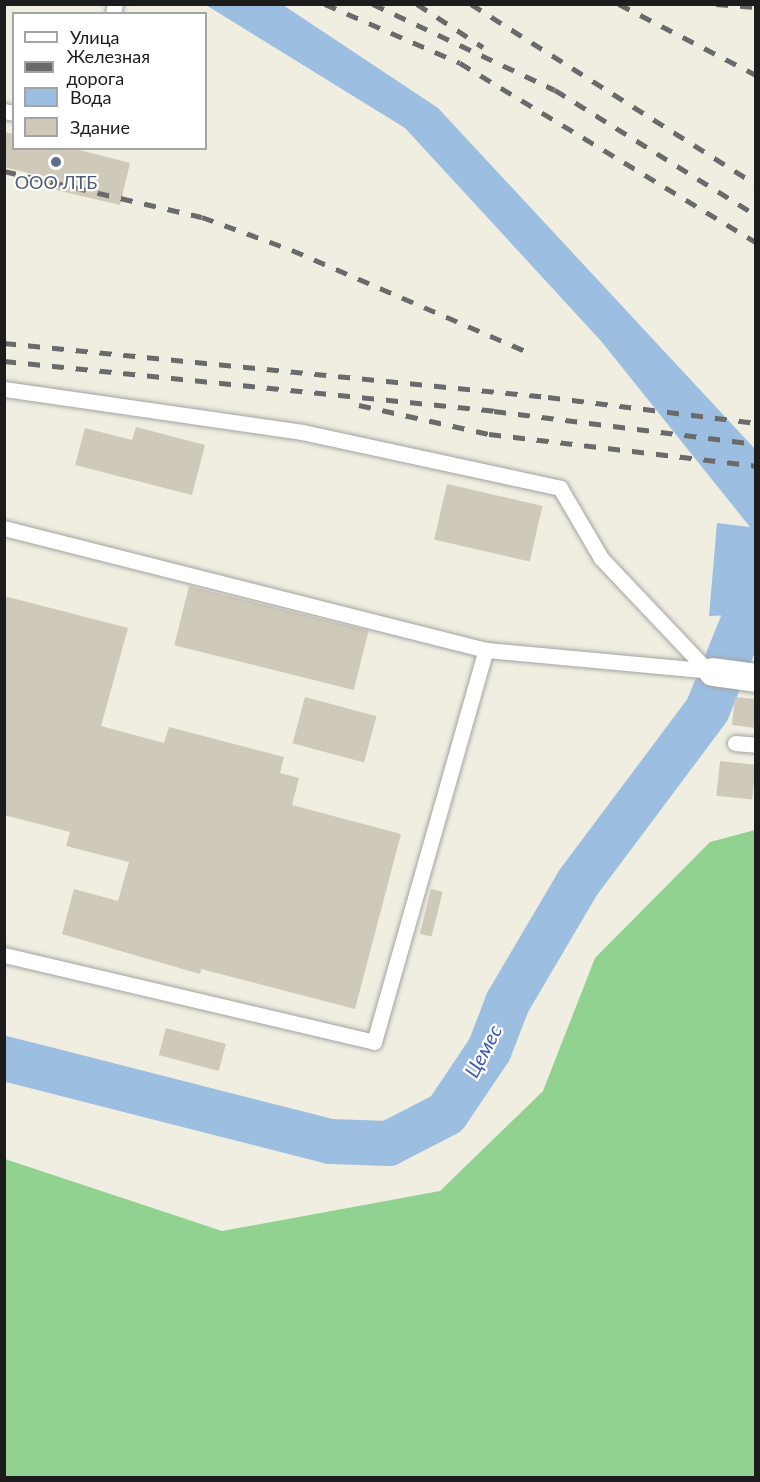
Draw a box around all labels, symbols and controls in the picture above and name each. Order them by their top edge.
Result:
legend [12,12,207,150]
text: Улица [70,26,120,48]
text: Железная дорога [66,45,150,89]
text: Вода [70,86,111,108]
text: Здание [70,116,130,138]
marker: ООО ЛТБ [49,155,63,169]
place label: ООО ЛТБ [15,171,97,193]
water label: Цемес [459,1021,507,1081]

